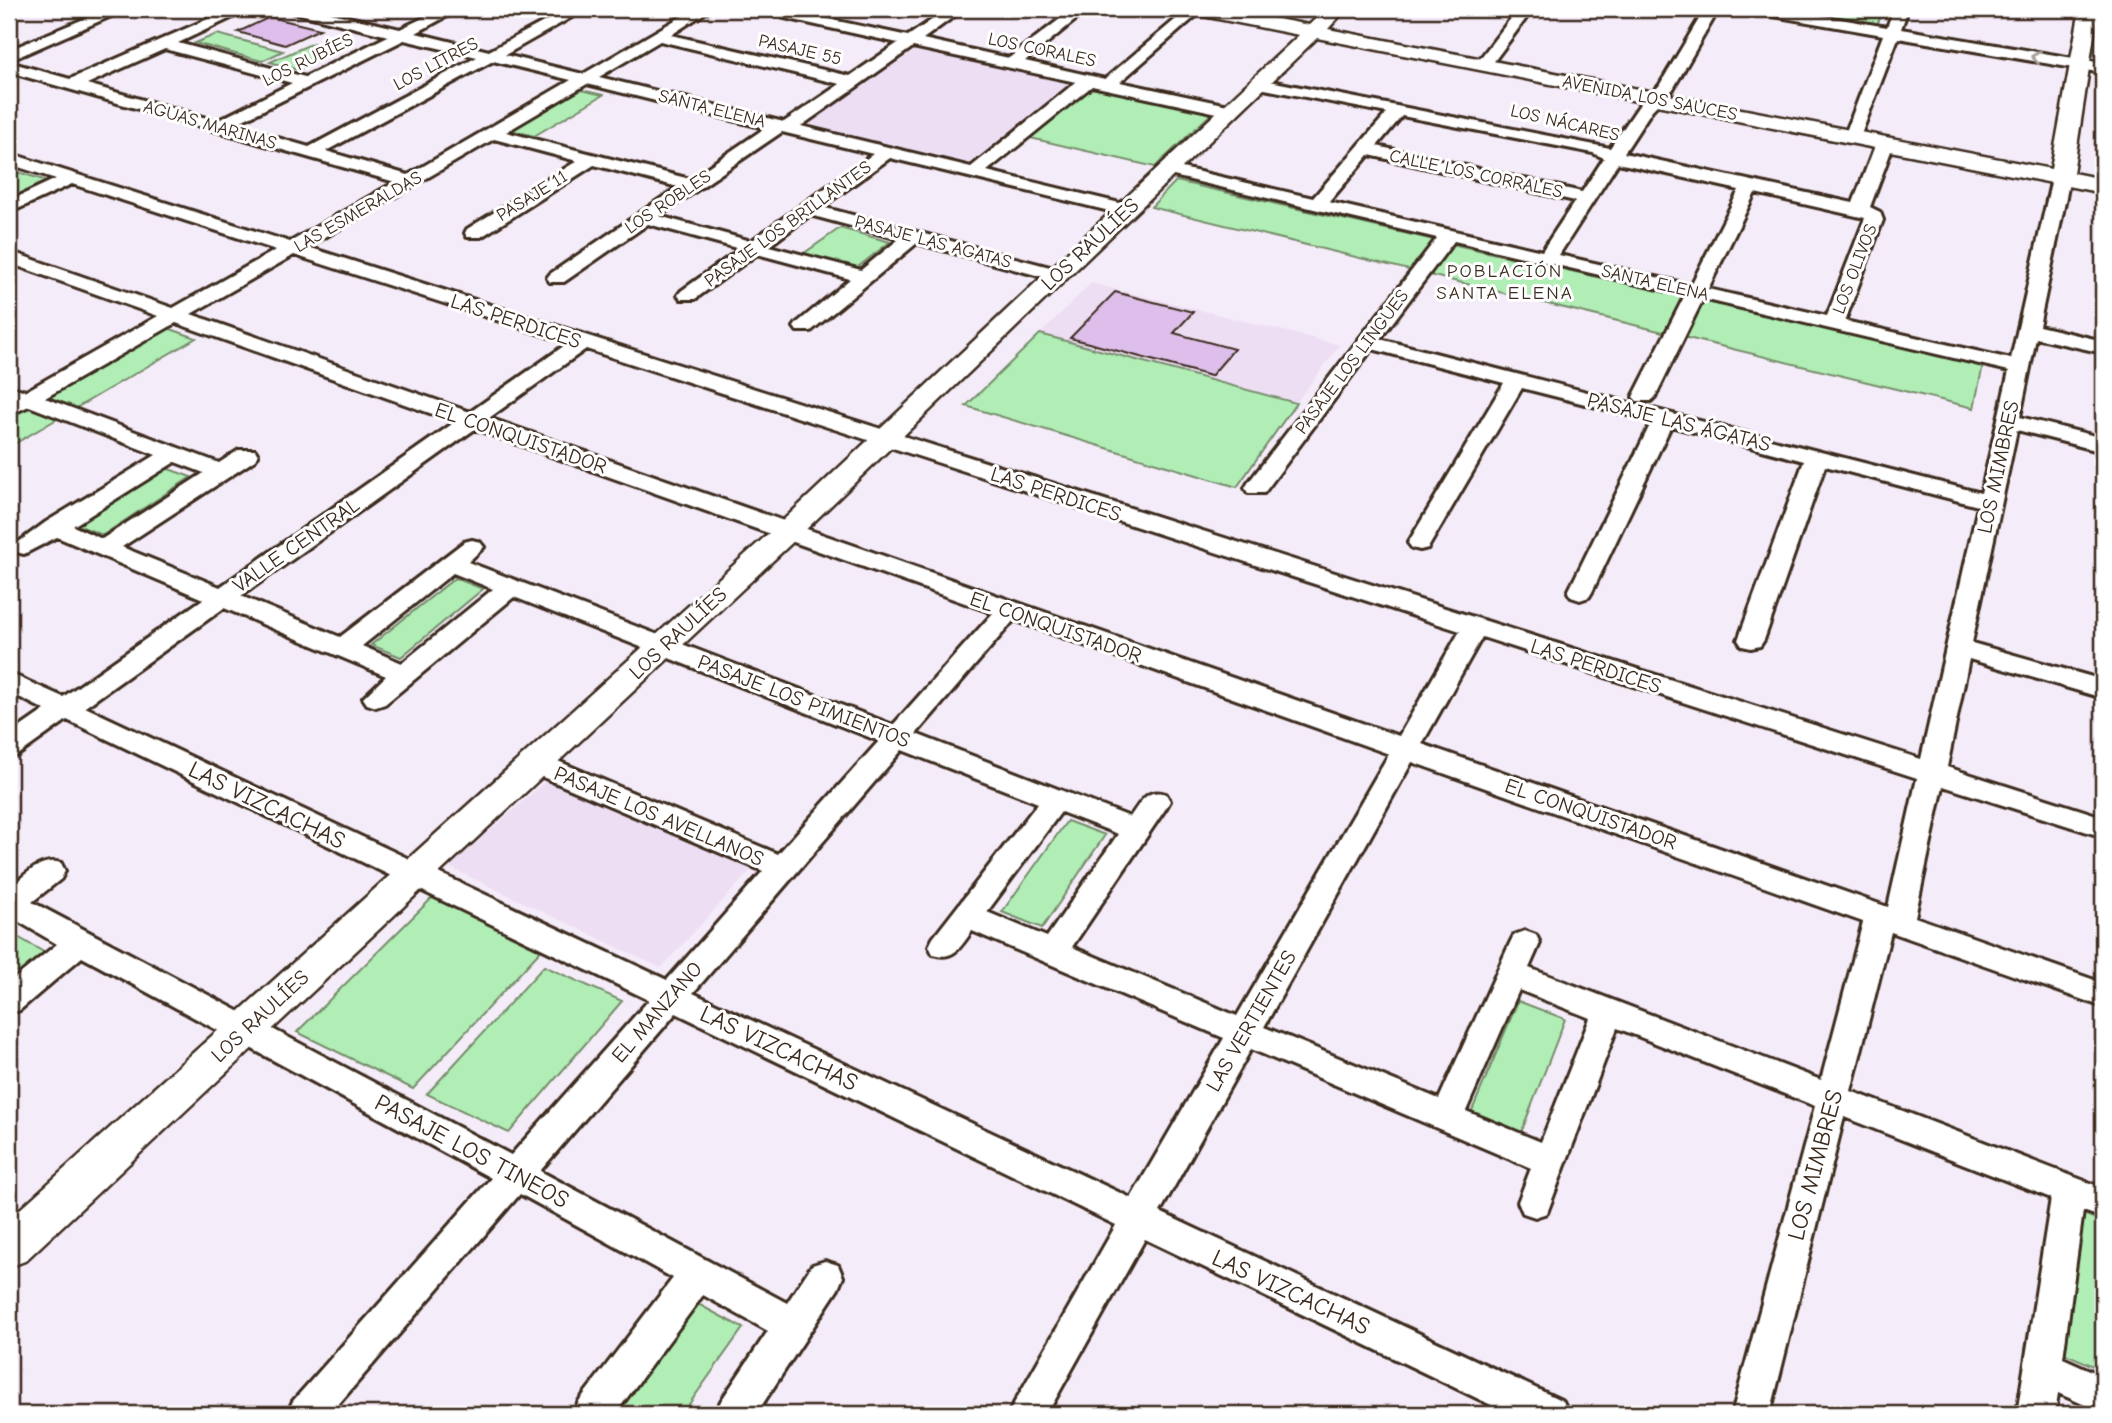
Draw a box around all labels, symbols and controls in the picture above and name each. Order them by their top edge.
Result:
street label: LOS RUBÍES [259,28,357,91]
street label: LOS CORALES [986,28,1098,72]
street label: PASAJE 55 [756,30,844,70]
street label: LOS LITRES [390,33,482,95]
one-way arrow [2030,50,2042,65]
street label: AVENIDA LOS SAUCES [1561,71,1739,125]
street label: SANTA ELENA [656,86,768,132]
street label: AGUAS MARINAS [141,96,279,154]
street label: LOS NÁCARES [1508,99,1622,146]
street label: CALLE LOS CORRALES [1387,145,1565,203]
street label: PASAJE LOS BRILLANTES [701,156,875,291]
street label: PASAJE 11 [493,166,571,226]
street label: LOS ROBLES [621,166,715,238]
street label: LAS ESMERALDAS [290,167,426,257]
street label: LOS RAULÍES [1036,193,1144,295]
street label: PASAJE LAS AGATAS [852,211,1014,273]
street label: LOS OLIVOS [1828,221,1882,317]
district label: POBLACIÓN SANTA ELENA [1436,260,1574,304]
street label: SANTA ELENA [1599,260,1711,306]
street label: PASAJE LOS LINGUES [1291,286,1413,438]
street label: LAS PERDICES [448,289,584,353]
street label: PASAJE LAS ÁGATAS [1585,388,1773,456]
street label: EL CONQUISTADOR [432,397,610,479]
street label: LOS MIMBRES [1972,398,2024,536]
street label: LAS PERDICES [988,462,1124,526]
street label: VALLE CENTRAL [228,492,364,597]
street label: LOS RAULÍES [624,582,732,684]
street label: EL CONQUISTADOR [967,586,1145,668]
street label: LAS PERDICES [1528,634,1664,698]
street label: PASAJE LOS PIMIENTOS [695,649,913,753]
street label: LAS VIZCACHAS [184,755,350,855]
street label: PASAJE LOS AVELLANOS [551,761,767,871]
street label: EL CONQUISTADOR [1502,773,1680,855]
street label: LAS VERTIENTES [1201,946,1301,1096]
street label: EL MANZANO [607,957,707,1067]
street label: LOS RAULÍES [206,965,314,1067]
street label: LAS VIZCACHAS [696,999,862,1097]
street label: LOS MIMBRES [1781,1087,1849,1243]
street label: PASAJE LOS TINEOS [370,1088,574,1214]
street label: LAS VIZCACHAS [1208,1243,1374,1341]

